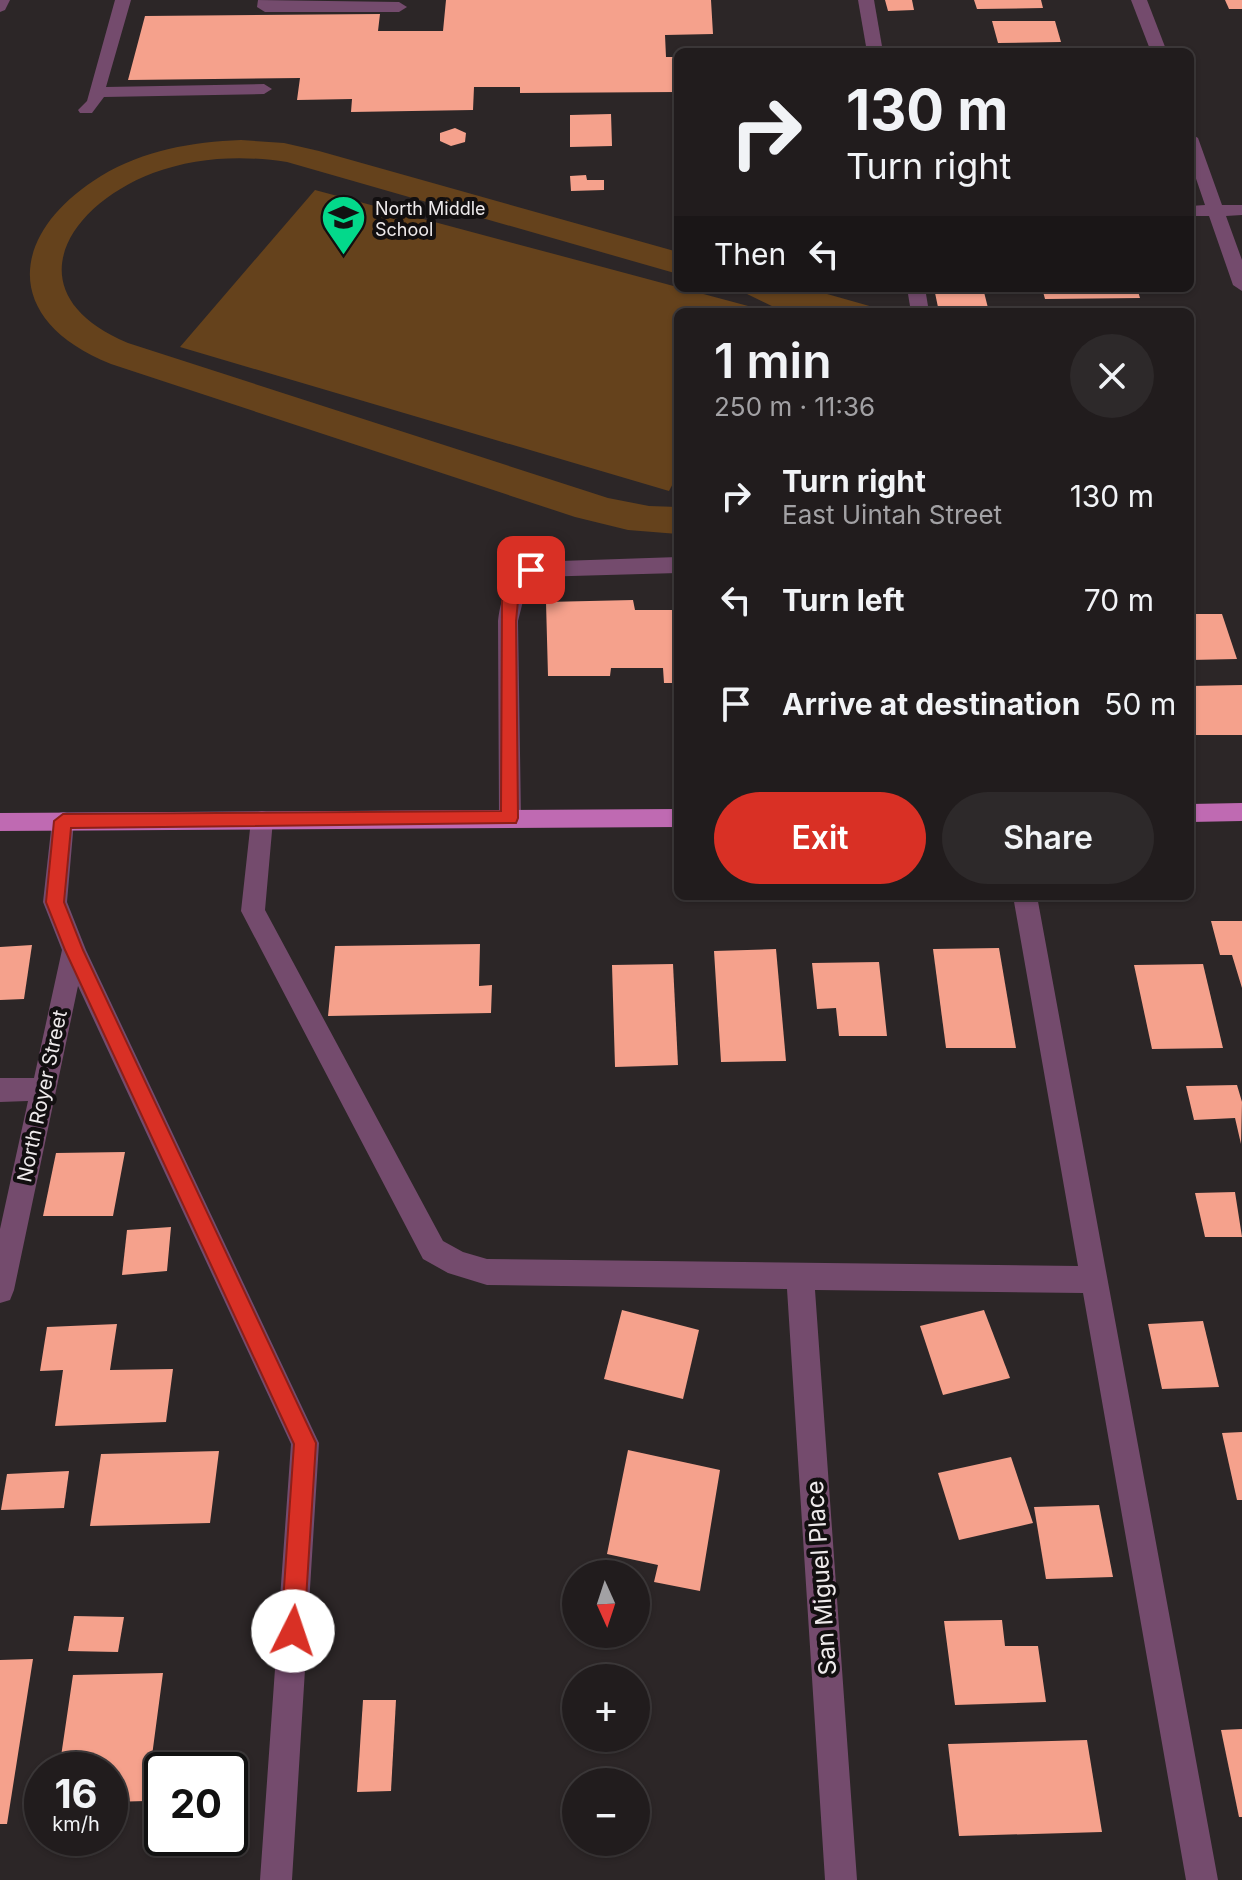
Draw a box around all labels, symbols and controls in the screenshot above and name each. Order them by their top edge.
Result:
text: 130 m [846,76,1008,144]
icon: right [714,80,818,184]
text: Turn right [846,144,1011,188]
school or university icon: North Middle School [320,194,368,257]
place label: North Middle School [375,198,486,240]
icon: left [802,232,846,276]
text: Then [714,236,786,272]
text: 1 min [714,331,832,390]
button: close [1070,334,1154,418]
text: 250 m · 11:36 [714,391,875,422]
text: Turn right [782,463,926,499]
icon: right [714,474,758,518]
text: 130 m [1070,478,1154,514]
text: East Uintah Street [782,499,1002,530]
pin [497,536,565,604]
icon: arrive [509,548,553,592]
icon: left [714,578,758,622]
text: Turn left [782,582,904,618]
text: 70 m [1084,582,1154,618]
icon: arrive [714,682,758,726]
text: Arrive at destination [782,686,1080,722]
text: 50 m [1104,686,1176,722]
button: Exit [714,792,926,884]
button: Share [942,792,1154,884]
street label: North Royer Street [12,1007,72,1184]
street label: San Miguel Place [800,1480,842,1676]
north arrow [562,1560,650,1648]
map controls [562,1560,650,1856]
position arrow [251,1589,335,1673]
button: + [562,1664,650,1752]
speed limit sign: 20 [144,1752,248,1856]
button: − [562,1768,650,1856]
text: 16 [54,1769,98,1818]
text: km/h [52,1812,100,1836]

